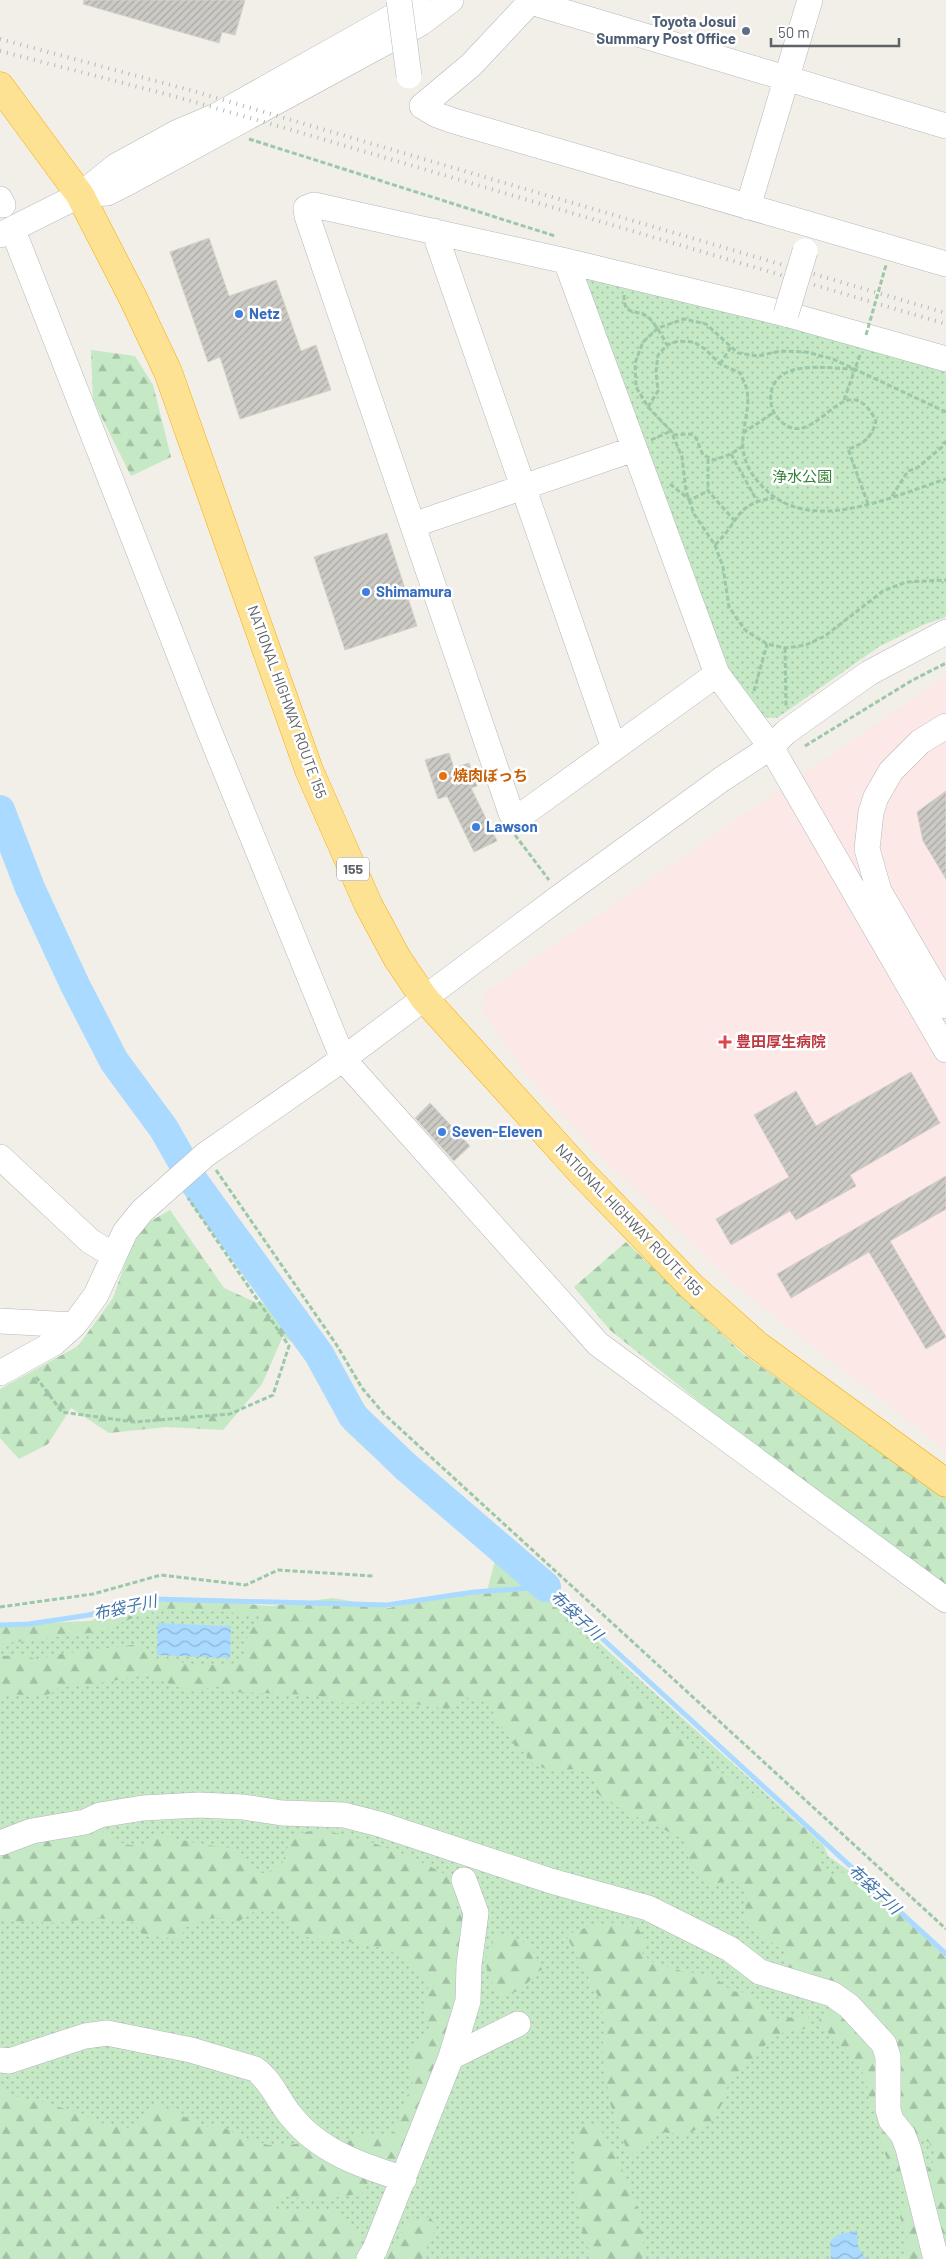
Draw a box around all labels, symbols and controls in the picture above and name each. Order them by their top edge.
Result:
place label: Toyota Josui Summary Post Office [596,12,736,47]
scale bar [771,15,898,47]
text: 50 m [778,23,810,41]
marker: Toyota Josui Summary Post Office [740,25,752,37]
place label: Netz [249,304,280,322]
marker: Netz [233,308,245,320]
park label: 浄水公園 [772,467,832,485]
place label: Shimamura [376,582,452,600]
marker: Shimamura [360,586,372,598]
street label: NATIONAL HIGHWAY ROUTE 155 [245,603,331,801]
place label: 焼肉ぼっち [453,766,528,784]
marker: 焼肉ぼっち [437,770,449,782]
place label: Lawson [486,817,538,835]
marker: Lawson [470,821,482,833]
road number: 155 [337,858,369,881]
place label: 豊田厚生病院 [736,1032,826,1050]
marker: 豊田厚生病院 [718,1035,732,1049]
place label: Seven-Eleven [452,1122,542,1140]
marker: Seven-Eleven [436,1126,448,1138]
street label: NATIONAL HIGHWAY ROUTE 155 [552,1140,707,1299]
water label: 布袋子川 [547,1586,609,1645]
water label: 布袋子川 [92,1590,160,1622]
water label: 布袋子川 [845,1860,907,1919]

